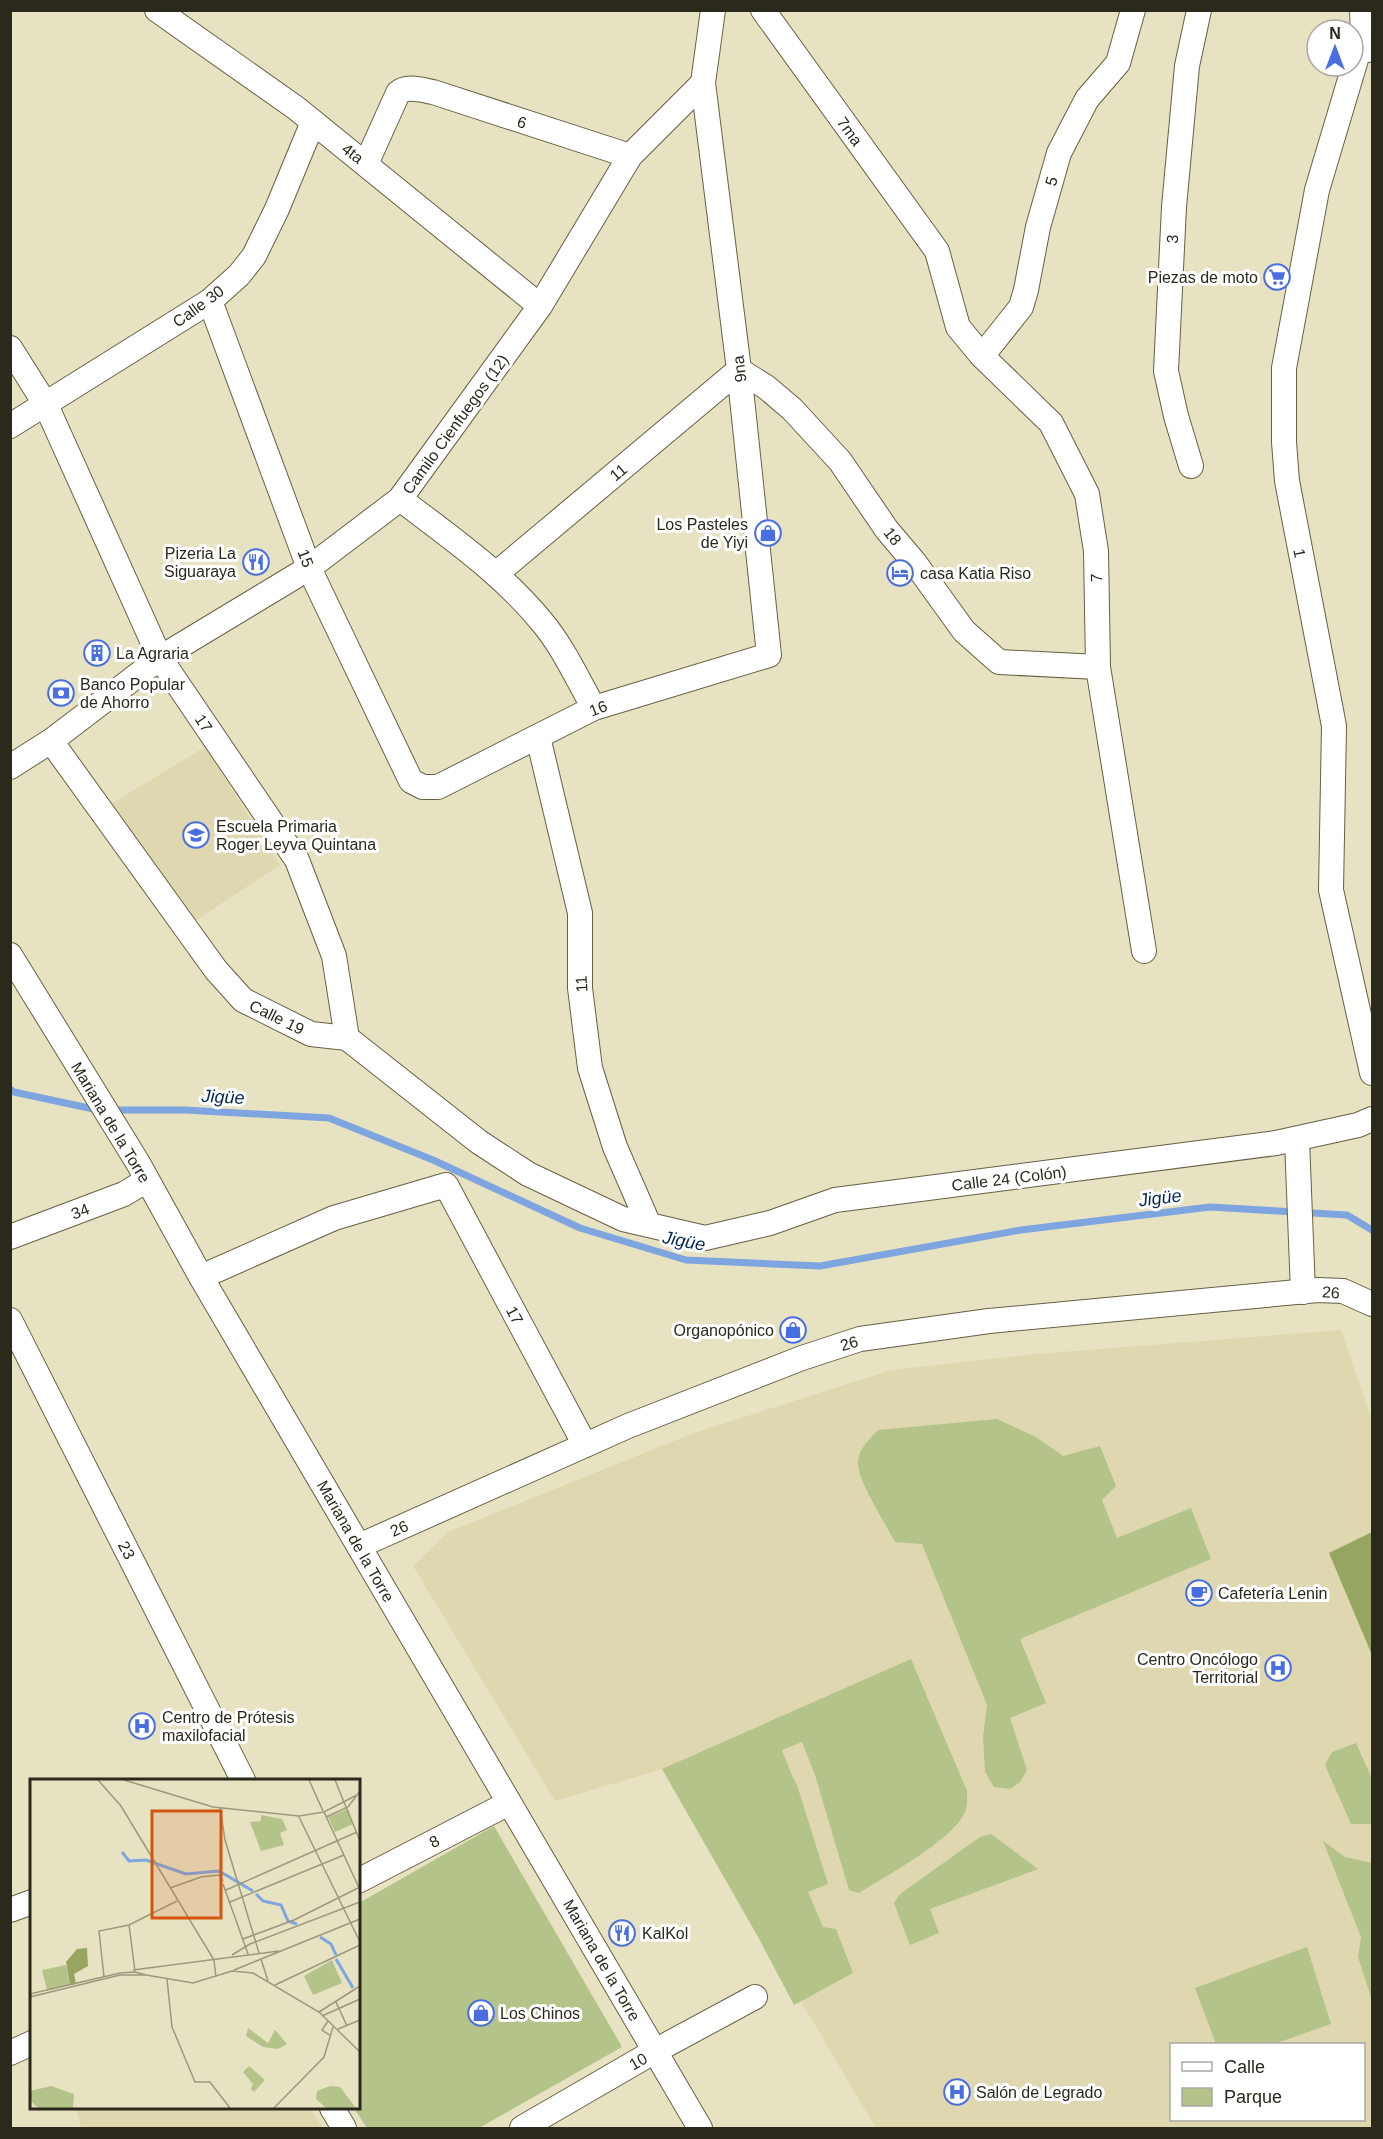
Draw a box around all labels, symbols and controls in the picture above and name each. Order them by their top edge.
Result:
north arrow [1305,18,1365,78]
text: N [1329,25,1341,42]
street label: 6 [515,113,529,132]
street label: 7ma [834,114,866,149]
street label: 4ta [339,140,367,167]
street label: 5 [1042,174,1061,188]
street label: 3 [1164,234,1181,244]
supermarket icon: Piezas de moto [1262,262,1292,292]
place label: Piezas de moto [1148,269,1258,286]
street label: Calle 30 [170,282,227,331]
street label: Camilo Cienfuegos (12) [399,351,512,497]
street label: 9na [729,355,750,383]
street label: 11 [606,460,630,484]
place label: Los Pasteles de Yiyi [656,516,748,551]
shop icon: Los Pasteles de Yiyi [753,518,783,548]
street label: 18 [880,524,905,549]
place label: Pizeria La Siguaraya [164,545,236,580]
restaurant icon: Pizeria La Siguaraya [241,547,271,577]
street label: 15 [294,547,317,570]
street label: 1 [1290,547,1309,559]
hotel icon: casa Katia Riso [885,558,915,588]
place label: casa Katia Riso [920,565,1031,582]
street label: 7 [1088,573,1105,583]
building icon: La Agraria [82,638,112,668]
place label: La Agraria [116,645,189,662]
place label: Banco Popular de Ahorro [80,676,186,711]
bank icon: Banco Popular de Ahorro [46,678,76,708]
street label: 16 [587,697,610,720]
street label: 17 [192,711,216,735]
place label: Escuela Primaria Roger Leyva Quintana [216,818,376,853]
school or university icon: Escuela Primaria Roger Leyva Quintana [181,820,211,850]
street label: 11 [573,975,590,993]
street label: Calle 19 [247,997,307,1038]
street label: Mariana de la Torre [68,1059,153,1186]
water label: Jigüe [200,1086,245,1108]
street label: Calle 24 (Colón) [951,1163,1067,1194]
water label: Jigüe [1136,1185,1183,1211]
street label: 34 [69,1200,92,1223]
water label: Jigüe [660,1227,707,1255]
street label: 26 [1321,1283,1341,1302]
street label: 17 [503,1303,526,1327]
shop icon: Organopónico [778,1315,808,1345]
place label: Organopónico [673,1322,774,1339]
street label: 26 [838,1333,860,1354]
street label: Mariana de la Torre [314,1477,397,1605]
street label: 26 [388,1517,411,1540]
street label: 23 [115,1538,138,1562]
cafe icon: Cafetería Lenin [1184,1578,1214,1608]
place label: Cafetería Lenin [1218,1585,1327,1602]
place label: Centro Oncólogo Territorial [1137,1651,1258,1686]
hospital icon: Centro Oncólogo Territorial [1263,1653,1293,1683]
place label: Centro de Prótesis maxilofacial [162,1709,295,1744]
hospital icon: Centro de Prótesis maxilofacial [127,1711,157,1741]
inset map [30,1779,360,2109]
street label: 8 [426,1832,442,1851]
street label: Mariana de la Torre [560,1896,643,2024]
restaurant icon: KalKol [607,1918,637,1948]
place label: KalKol [642,1925,688,1942]
shop icon: Los Chinos [466,1998,496,2028]
place label: Los Chinos [500,2005,580,2022]
legend [1170,2043,1365,2121]
street label: 10 [626,2050,650,2073]
text: Calle [1224,2057,1265,2077]
hospital icon: Salón de Legrado [942,2077,972,2107]
place label: Salón de Legrado [976,2084,1102,2101]
text: Parque [1224,2087,1282,2107]

